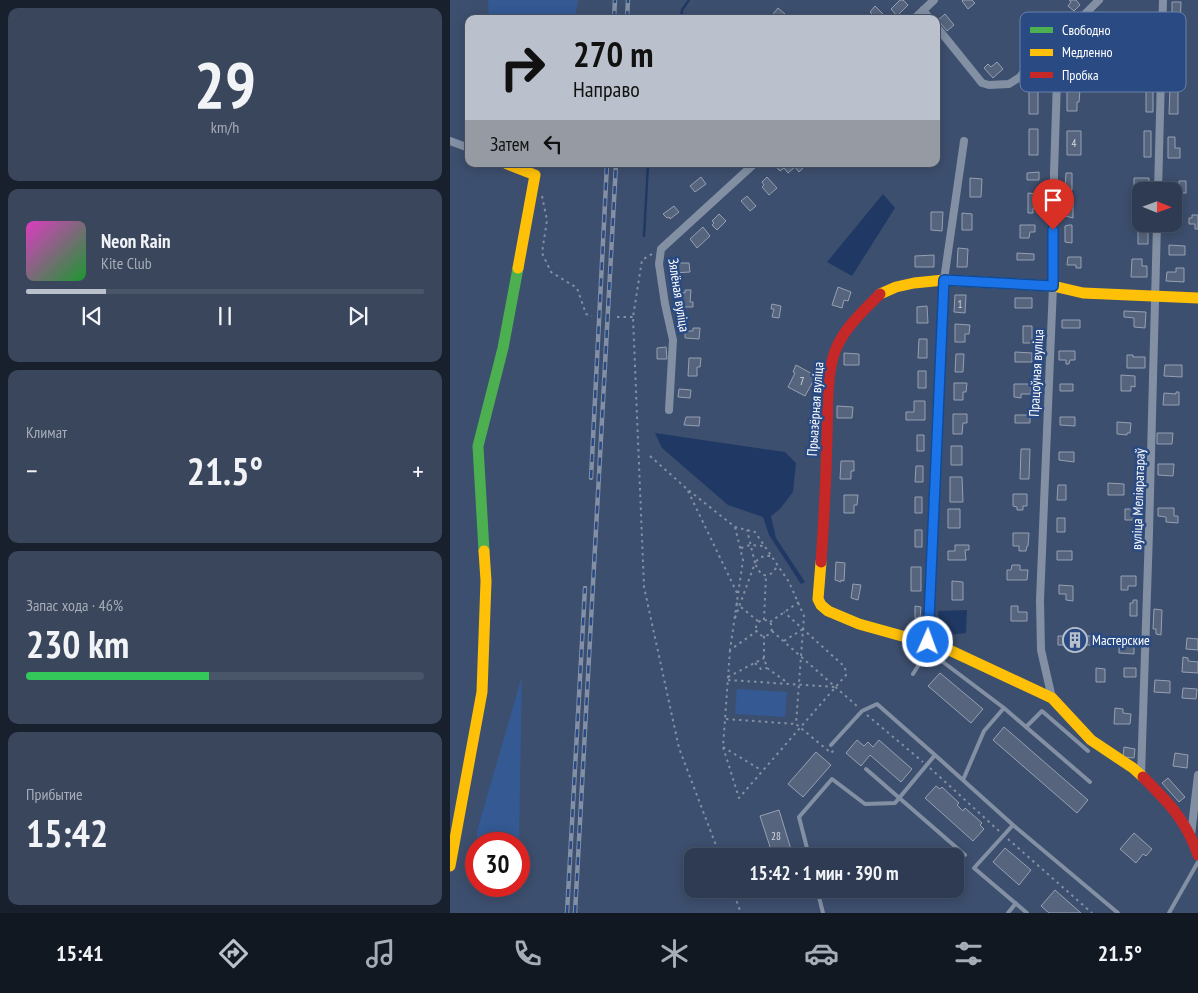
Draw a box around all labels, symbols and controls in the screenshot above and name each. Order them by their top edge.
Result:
legend [1020,12,1186,92]
text: Свободно [1062,21,1110,39]
text: 270 m [573,31,654,77]
icon: right [490,35,555,100]
text: 29 [194,42,256,126]
text: Медленно [1062,43,1113,61]
text: Пробка [1062,66,1099,84]
text: Направо [573,75,640,103]
text: km/h [211,117,239,137]
icon: left [539,130,567,158]
text: Затем [490,132,529,156]
house number: 4 [1072,136,1077,150]
pin [1032,179,1074,230]
north arrow [1132,182,1182,232]
map controls [1132,182,1182,232]
icon: arrive [1039,186,1067,214]
text: Neon Rain [101,229,170,253]
text: Kite Club [101,253,152,273]
street label: Зялёная вуліца [664,257,694,333]
house number: 1 [958,297,963,311]
icon: previous [78,302,106,330]
icon: pause [211,302,239,330]
icon: next [344,302,372,330]
street label: Працоўная вуліца [1025,329,1047,417]
street label: Прыазёрная вуліца [803,361,827,457]
house number: 7 [800,374,805,388]
text: Климат [26,422,67,442]
text: 21.5° [187,446,263,495]
street label: вуліца Меліяратараў [1127,447,1149,550]
text: − [26,452,38,489]
text: + [412,452,424,489]
text: Запас хода · 46% [26,595,123,615]
position arrow [901,615,953,667]
text: 230 km [26,619,129,668]
building icon: Мастерские [1062,627,1088,653]
place label: Мастерские [1092,631,1150,649]
text: Прибытие [26,784,83,804]
text: 15:42 [26,808,108,857]
house number: 28 [771,829,781,843]
speed limit sign: 30 [465,832,530,897]
text: 15:42 · 1 мин · 390 m [750,861,898,885]
icon: directions [216,936,251,971]
icon: music [363,936,398,971]
icon: phone [510,936,545,971]
icon: climate [657,936,692,971]
icon: car [804,936,839,971]
icon: filters [951,936,986,971]
text: 15:41 [56,939,104,967]
text: 21.5° [1098,939,1142,967]

